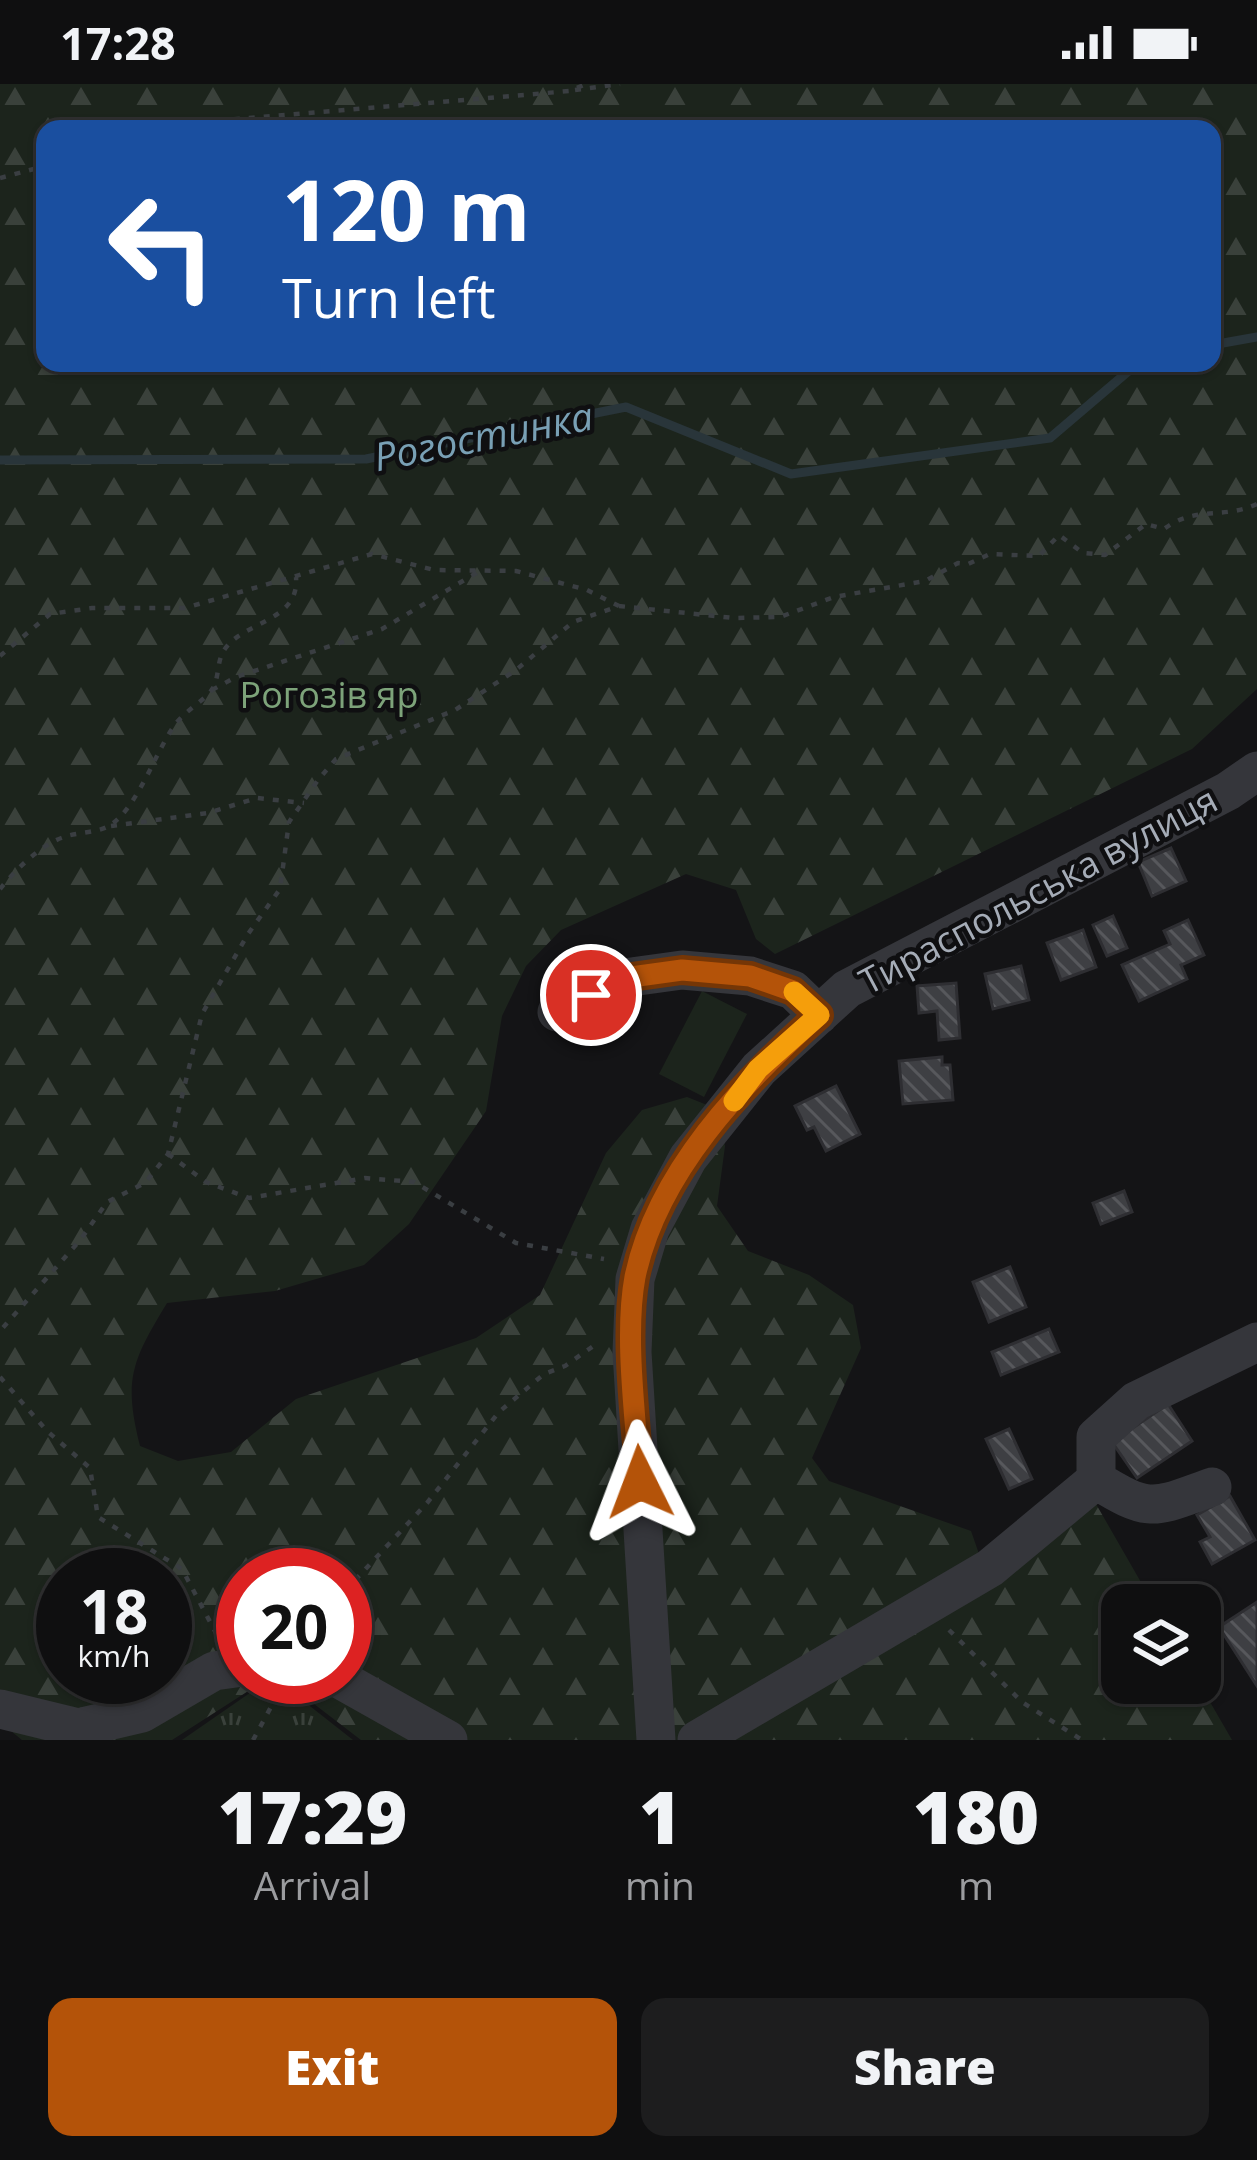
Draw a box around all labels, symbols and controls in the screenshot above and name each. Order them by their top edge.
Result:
text: 17:28 [60,12,176,73]
text: 120 m [282,151,530,266]
icon: left [84,168,240,324]
text: Turn left [282,260,495,334]
water label: Рогостинка [369,388,597,482]
park label: Рогозів яр [240,670,418,719]
street label: Тираспольська вулиця [850,775,1226,1005]
pin [540,944,642,1046]
icon: arrive [558,962,624,1028]
position arrow [577,1419,703,1545]
speed limit sign: 20 [216,1548,372,1704]
text: 18 [80,1570,148,1652]
map controls [1101,1584,1221,1704]
button: layers [1101,1584,1221,1704]
text: km/h [78,1635,150,1676]
text: 17:29 [218,1767,407,1865]
text: 1 [639,1767,681,1865]
text: 180 [913,1767,1039,1865]
text: Arrival [254,1858,371,1911]
text: min [625,1858,695,1911]
text: m [958,1858,994,1911]
button: Exit [48,1998,617,2136]
button: Share [641,1998,1209,2136]

